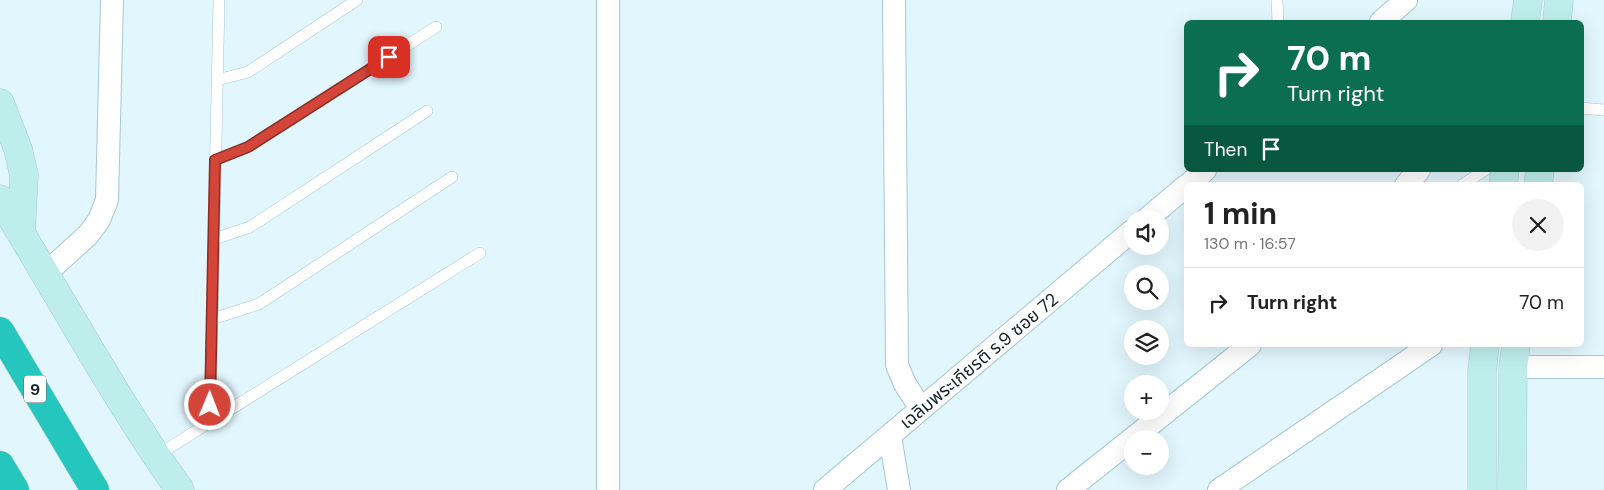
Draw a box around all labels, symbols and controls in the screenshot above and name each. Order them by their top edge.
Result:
text: 70 m [1287,35,1371,81]
pin [368,36,410,78]
icon: right [1204,40,1269,105]
icon: arrive [375,43,403,71]
text: Turn right [1287,79,1384,108]
icon: arrive [1257,135,1285,163]
text: Then [1204,137,1247,162]
text: 1 min [1204,194,1277,233]
button: close [1512,199,1564,251]
map controls [1124,210,1169,475]
button: sound [1124,210,1169,255]
text: 130 m · 16:57 [1204,233,1296,254]
button: search [1124,265,1169,310]
street label: เฉลิมพระเกียรติ ร.9 ซอย 72 [895,288,1063,434]
icon: right [1204,289,1232,317]
text: Turn right [1247,290,1337,315]
text: 70 m [1519,290,1564,315]
button: layers [1124,320,1169,365]
button: + [1124,375,1169,420]
road number: 9 [24,376,46,402]
position arrow [183,378,235,430]
button: − [1124,430,1169,475]

